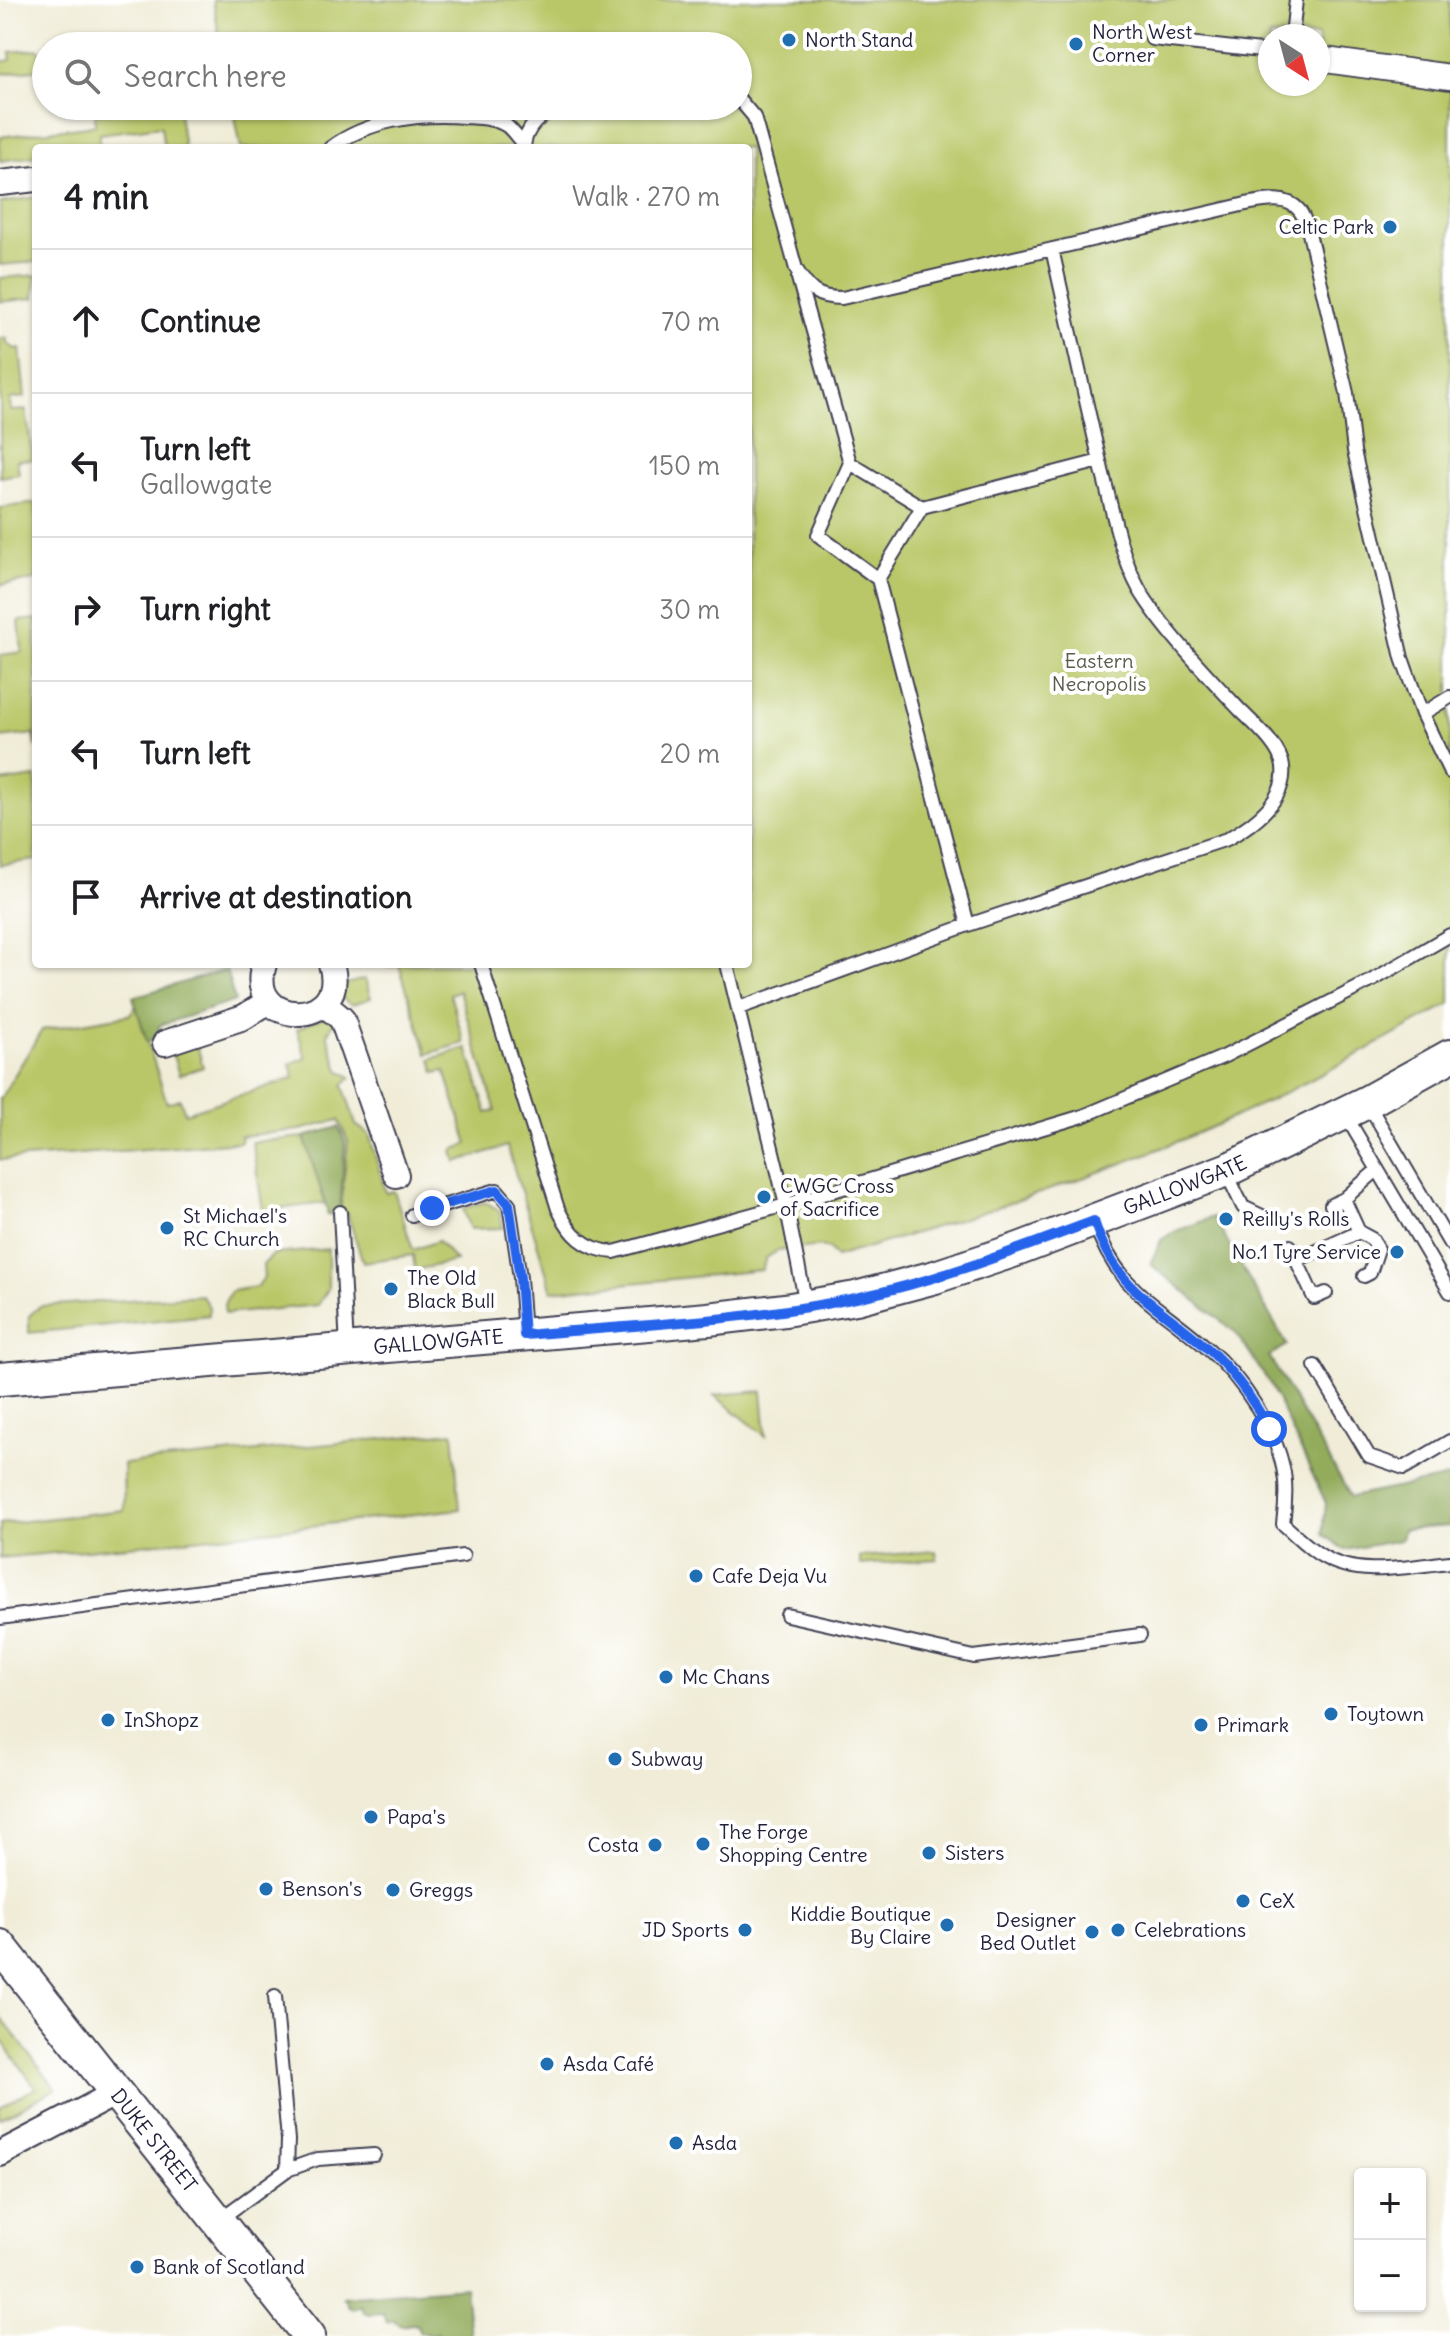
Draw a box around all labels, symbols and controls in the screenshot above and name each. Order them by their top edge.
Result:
place label: North West Corner [1092,19,1192,67]
north arrow [1258,24,1330,96]
place label: North Stand [805,27,914,52]
marker: North Stand [780,31,798,49]
search box [32,32,752,120]
marker: North West Corner [1067,35,1085,53]
icon: search [60,54,104,98]
text: Search here [124,57,287,95]
text: 4 min [64,175,149,218]
text: Walk · 270 m [572,180,720,213]
place label: Celtic Park [1279,214,1374,239]
marker: Celtic Park [1381,218,1399,236]
icon: ahead [64,299,108,343]
text: Continue [140,302,261,340]
text: 70 m [661,305,720,338]
text: Turn left [140,430,251,468]
icon: left [64,443,108,487]
text: 150 m [649,449,720,482]
text: Gallowgate [140,468,272,501]
icon: right [64,587,108,631]
text: Turn right [140,590,271,628]
text: 30 m [659,593,720,626]
park label: Eastern Necropolis [1052,648,1146,696]
icon: left [64,731,108,775]
text: Turn left [140,734,251,772]
text: 20 m [660,737,720,770]
icon: arrive [64,875,108,919]
text: Arrive at destination [140,878,412,916]
street label: GALLOWGATE [1119,1149,1251,1220]
place label: CWGC Cross of Sacrifice [780,1173,894,1221]
marker: CWGC Cross of Sacrifice [755,1188,773,1206]
route end [414,1190,450,1226]
place label: St Michael's RC Church [183,1203,287,1251]
place label: Reilly's Rolls [1242,1206,1349,1231]
marker: Reilly's Rolls [1217,1210,1235,1228]
marker: St Michael's RC Church [158,1219,176,1237]
place label: No.1 Tyre Service [1232,1239,1381,1264]
marker: No.1 Tyre Service [1388,1243,1406,1261]
place label: The Old Black Bull [407,1265,495,1313]
marker: The Old Black Bull [382,1280,400,1298]
street label: GALLOWGATE [372,1323,504,1359]
route start [1251,1411,1287,1447]
place label: Cafe Deja Vu [712,1563,827,1588]
marker: Cafe Deja Vu [687,1567,705,1585]
place label: Mc Chans [682,1664,770,1689]
marker: Mc Chans [657,1668,675,1686]
place label: Toytown [1347,1701,1424,1726]
marker: Toytown [1322,1705,1340,1723]
place label: InShopz [124,1707,199,1732]
marker: InShopz [99,1711,117,1729]
place label: Primark [1217,1712,1289,1737]
marker: Primark [1192,1716,1210,1734]
place label: Subway [631,1746,703,1771]
marker: Subway [606,1750,624,1768]
place label: Papa's [387,1804,446,1829]
marker: Papa's [362,1808,380,1826]
place label: The Forge Shopping Centre [719,1819,868,1867]
place label: Costa [588,1832,639,1857]
marker: The Forge Shopping Centre [694,1835,712,1853]
marker: Costa [646,1836,664,1854]
place label: Sisters [945,1840,1004,1865]
marker: Sisters [920,1844,938,1862]
place label: Benson's [282,1876,362,1901]
place label: Greggs [409,1877,473,1902]
marker: Benson's [257,1880,275,1898]
marker: Greggs [384,1881,402,1899]
place label: CeX [1259,1888,1295,1913]
marker: CeX [1234,1892,1252,1910]
place label: Kiddie Boutique By Claire [790,1901,931,1949]
place label: Designer Bed Outlet [980,1907,1076,1955]
marker: Kiddie Boutique By Claire [938,1916,956,1934]
place label: JD Sports [642,1917,729,1942]
place label: Celebrations [1134,1917,1246,1942]
marker: JD Sports [736,1921,754,1939]
marker: Celebrations [1109,1921,1127,1939]
marker: Designer Bed Outlet [1083,1923,1101,1941]
place label: Asda Café [563,2051,654,2076]
marker: Asda Café [538,2055,556,2073]
street label: DUKE STREET [106,2083,203,2197]
place label: Asda [692,2130,737,2155]
marker: Asda [667,2134,685,2152]
map controls [1354,2168,1426,2312]
button: + [1354,2168,1426,2240]
button: − [1354,2240,1426,2312]
place label: Bank of Scotland [153,2254,305,2279]
marker: Bank of Scotland [128,2258,146,2276]

